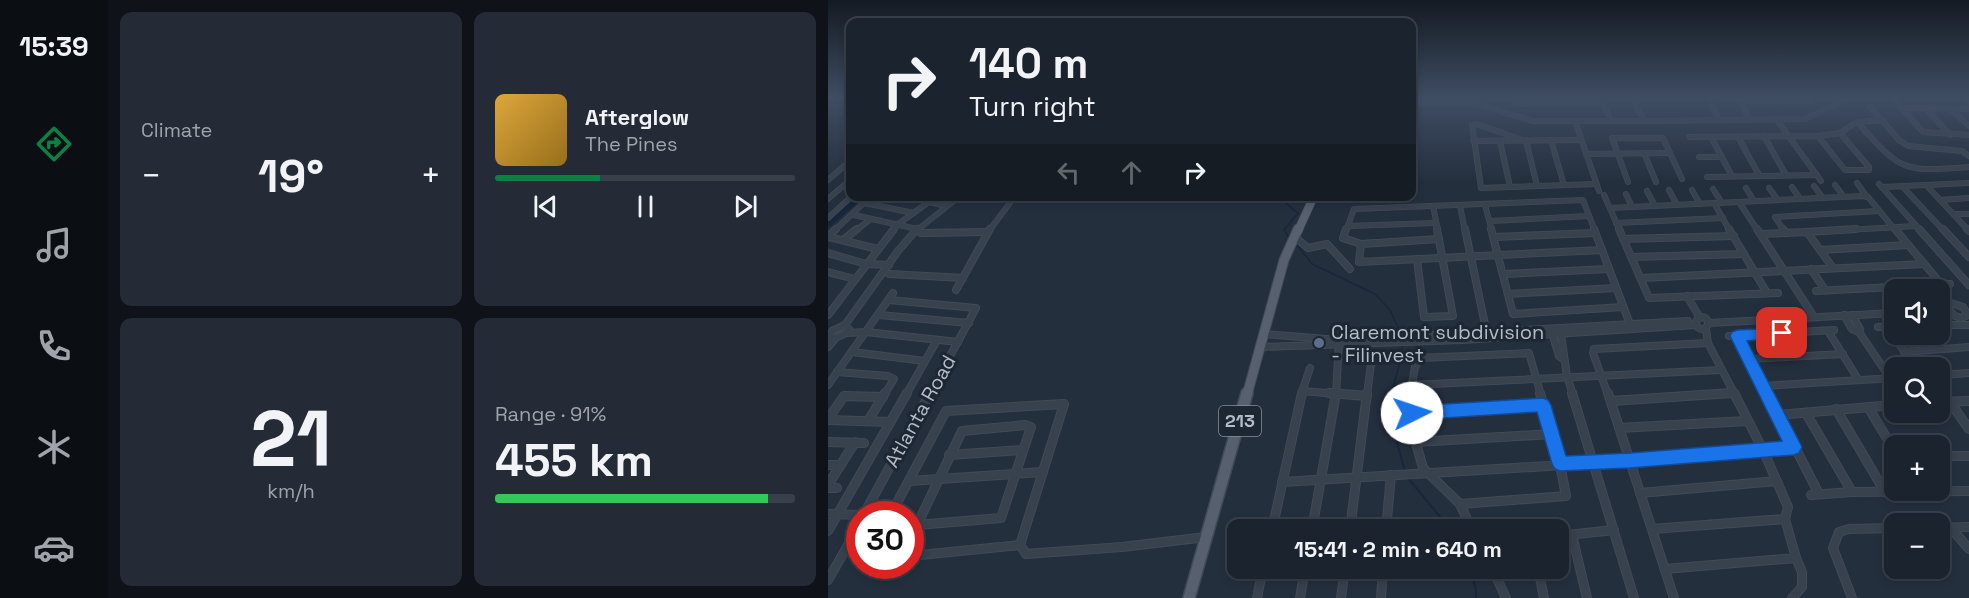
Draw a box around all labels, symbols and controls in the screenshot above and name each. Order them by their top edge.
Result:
text: 15:39 [19,29,89,64]
text: 140 m [969,37,1088,90]
icon: right [870,42,948,120]
text: Turn right [969,89,1096,124]
text: Afterglow [585,103,689,131]
text: Climate [141,117,212,143]
icon: directions [33,123,75,165]
text: The Pines [585,131,678,157]
text: 19° [258,148,324,205]
text: − [141,155,161,197]
text: + [421,155,441,197]
icon: left [1052,156,1085,189]
icon: ahead [1115,156,1148,189]
icon: right [1178,156,1211,189]
icon: previous [529,190,562,223]
icon: pause [629,190,662,223]
icon: next [729,190,762,223]
icon: music [33,224,75,266]
map controls [1884,279,1950,579]
button: sound [1884,279,1950,345]
pin [1756,307,1807,358]
icon: arrive [1765,316,1798,349]
place label: Claremont subdivision - Filinvest [1331,319,1544,368]
icon: phone [33,325,75,367]
marker: Claremont subdivision - Filinvest [1312,336,1326,350]
street label: Atlanta Road [878,350,962,472]
button: search [1884,357,1950,423]
position arrow [1380,381,1444,445]
text: 21 [250,389,332,489]
text: Range · 91% [495,401,606,427]
road number: 213 [1219,406,1261,436]
icon: climate [33,426,75,468]
text: 455 km [495,432,653,489]
button: + [1884,435,1950,501]
text: km/h [267,478,315,504]
speed limit sign: 30 [846,501,924,579]
button: − [1884,513,1950,579]
icon: car [33,527,75,569]
text: 15:41 · 2 min · 640 m [1294,535,1502,563]

